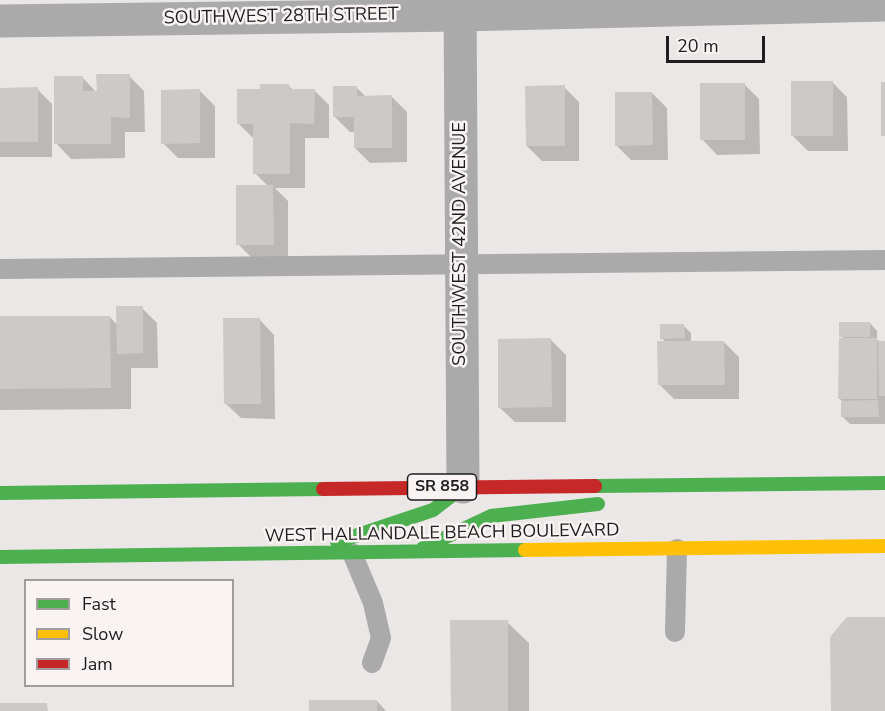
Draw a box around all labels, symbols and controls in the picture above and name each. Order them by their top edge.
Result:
street label: SOUTHWEST 28TH STREET [163,4,399,30]
scale bar [669,24,768,62]
text: 20 m [677,34,719,58]
street label: SOUTHWEST 42ND AVENUE [450,122,472,366]
road number: SR 858 [408,474,476,500]
street label: WEST HALLANDALE BEACH BOULEVARD [264,520,620,548]
legend [24,579,234,687]
text: Fast [82,592,116,616]
text: Slow [82,622,123,646]
text: Jam [82,652,113,676]

